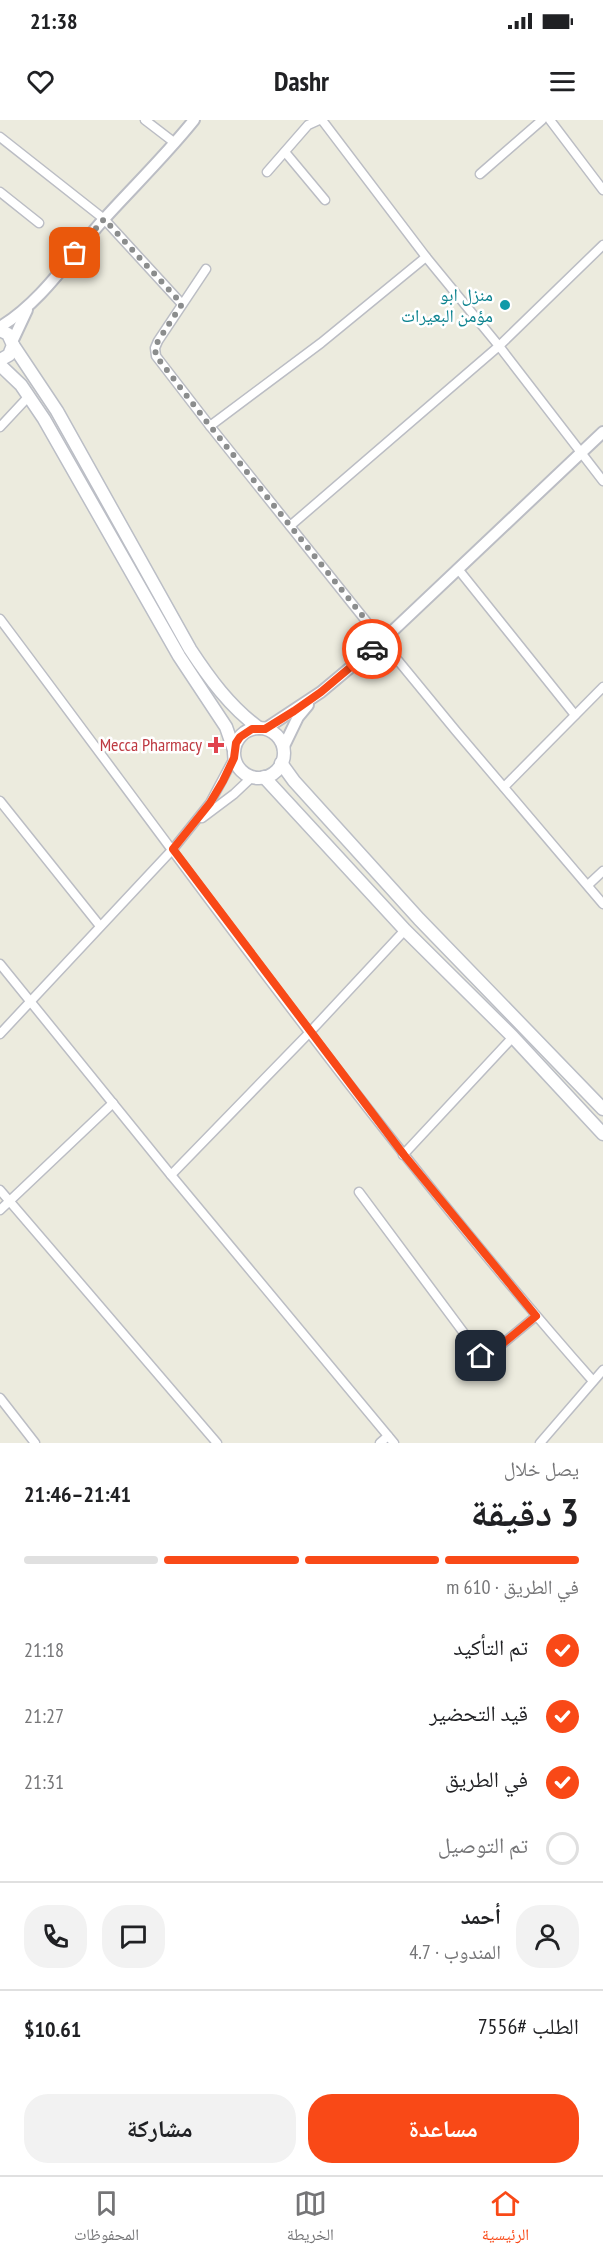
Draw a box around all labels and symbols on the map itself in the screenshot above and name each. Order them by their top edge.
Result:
pin [49,227,100,278]
place label: منزل ابو مؤمن البعيرات [401,283,493,327]
marker: منزل ابو مؤمن البعيرات [498,298,512,312]
courier [342,619,402,679]
place label: Mecca Pharmacy [100,733,202,756]
marker: Mecca Pharmacy [207,736,225,754]
pin [455,1330,506,1381]

